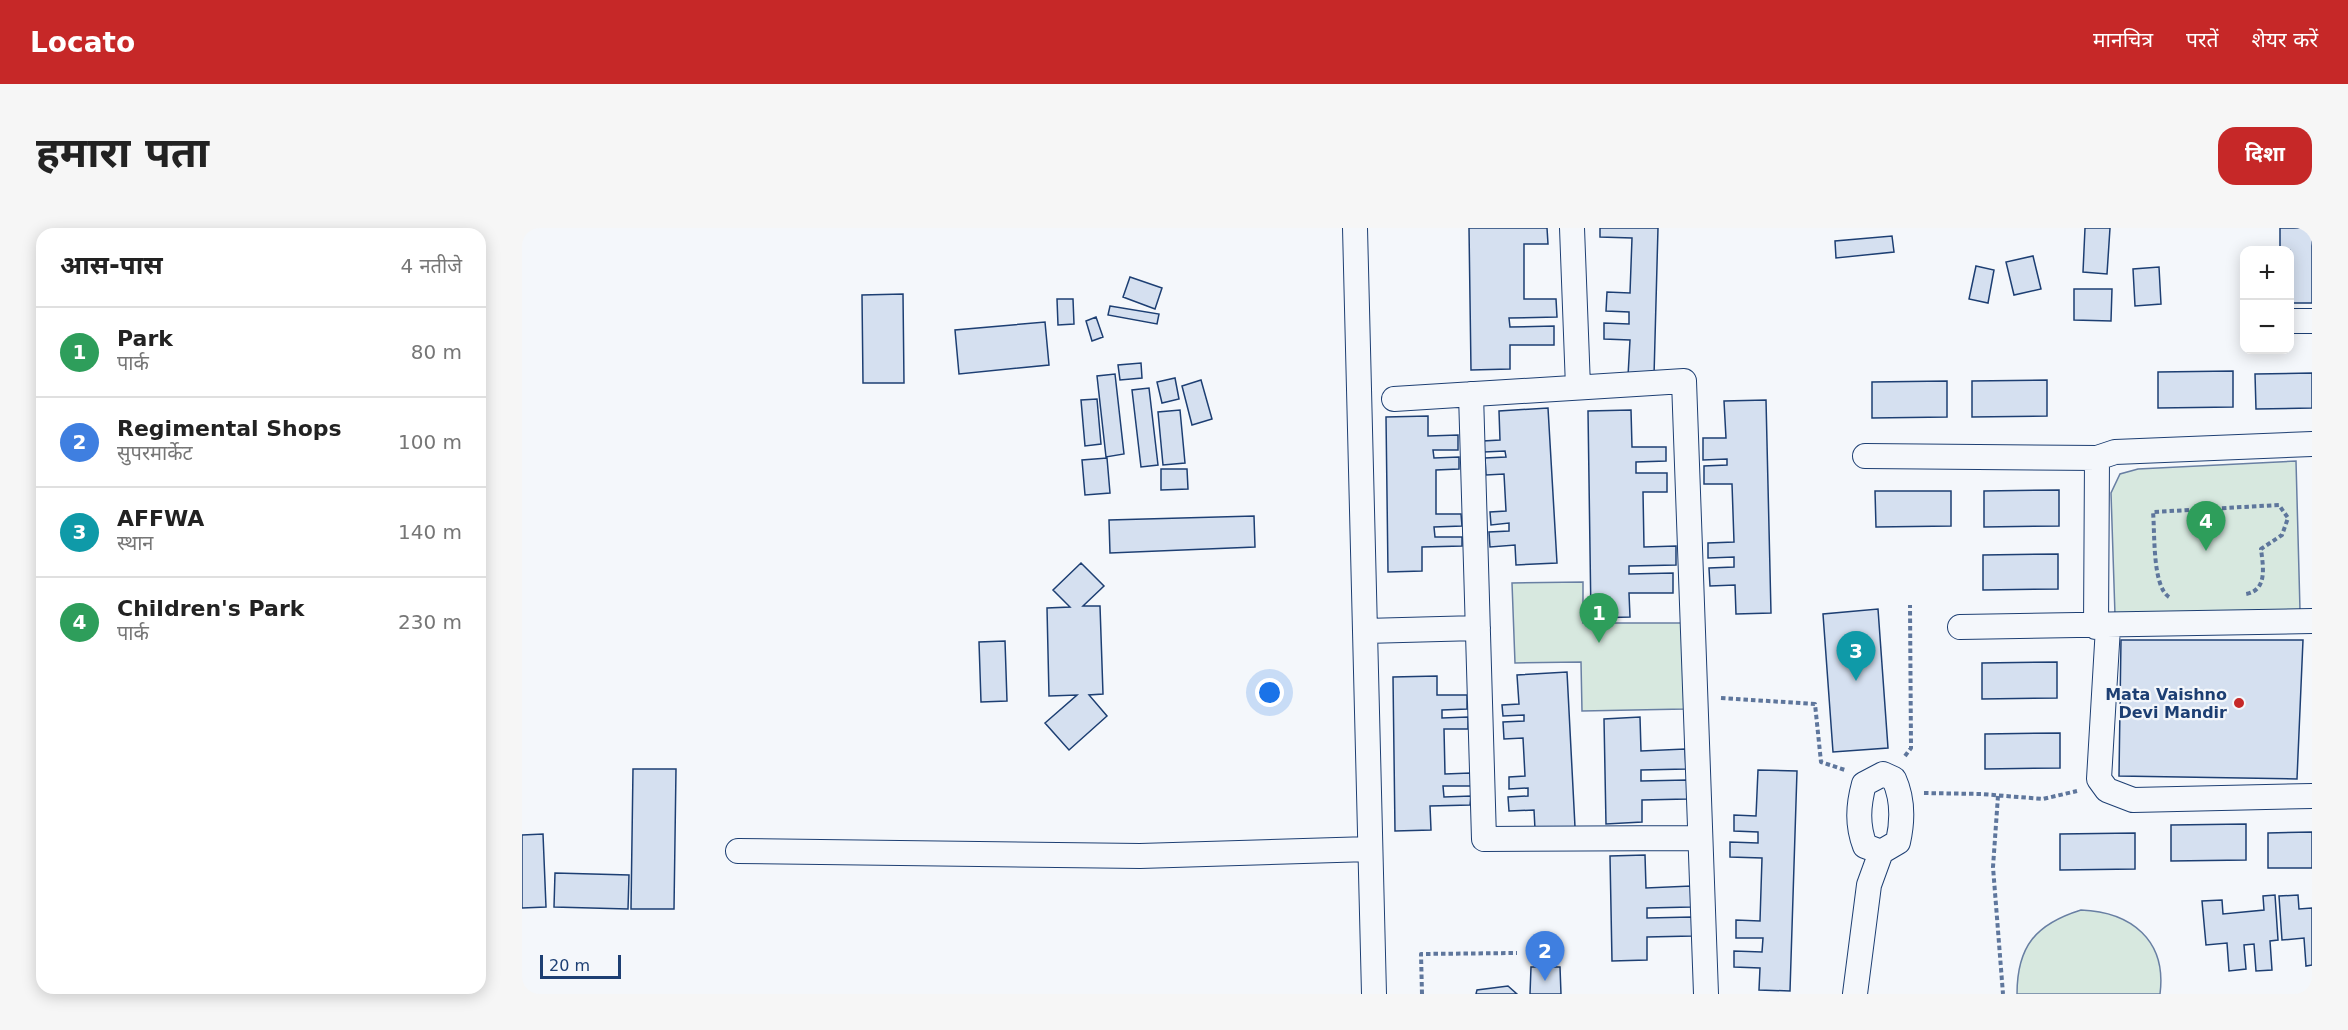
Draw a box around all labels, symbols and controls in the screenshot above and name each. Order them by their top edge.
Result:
text: Locato [30,26,135,59]
text: मानचित्र [2093,28,2153,52]
text: परतें [2186,28,2219,52]
text: शेयर करें [2252,28,2318,52]
button: दिशा [2218,127,2312,185]
text: हमारा पता [36,128,209,177]
map controls [2240,246,2294,354]
button: + [2240,246,2294,300]
text: आस-पास [60,250,163,280]
text: 4 नतीजे [400,254,462,278]
button: − [2240,300,2294,354]
text: Park [117,326,173,351]
text: 1 [73,340,86,364]
text: 80 m [411,340,462,364]
text: पार्क [117,351,149,375]
text: Regimental Shops [117,416,342,441]
text: 2 [73,430,86,454]
text: 100 m [398,430,462,454]
text: सुपरमार्केट [117,441,193,465]
pin: 4 [2186,502,2226,551]
text: AFFWA [117,506,204,531]
text: 3 [73,520,86,544]
text: 140 m [398,520,462,544]
text: स्थान [117,531,153,555]
pin: 1 [1580,594,1618,643]
text: Children's Park [117,596,304,621]
text: 4 [73,610,86,634]
text: 230 m [398,610,462,634]
text: पार्क [117,621,149,645]
pin: 3 [1836,632,1876,681]
your location [1255,678,1284,707]
place label: Mata Vaishno Devi Mandir [2105,685,2227,722]
marker: Mata Vaishno Devi Mandir [2232,696,2246,710]
pin: 2 [1526,932,1564,981]
scale bar [540,952,621,980]
text: 20 m [549,956,590,975]

